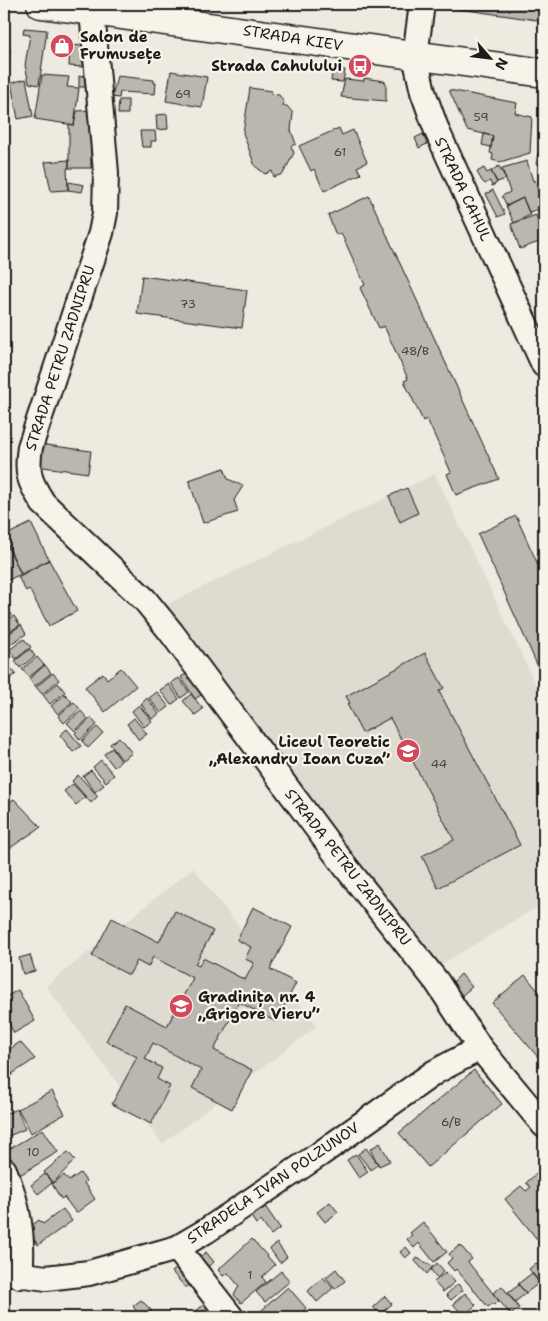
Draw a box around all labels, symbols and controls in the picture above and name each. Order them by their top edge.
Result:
street label: STRADA KIEV [242,20,344,56]
place label: Salon de Frumusețe [80,27,161,65]
north arrow [466,32,516,82]
shop icon: Salon de Frumusețe [49,33,75,59]
bus stop icon: Strada Cahulului [347,53,373,79]
text: N [491,55,512,73]
place label: Strada Cahulului [211,56,342,76]
house number: 69 [175,86,191,102]
house number: 59 [473,109,489,125]
street label: STRADA CAHUL [430,134,496,244]
house number: 61 [334,144,346,160]
street label: STRADA PETRU ZADNIPRU [21,263,99,453]
house number: 73 [180,296,196,312]
house number: 48/B [401,343,429,359]
place label: Liceul Teoretic „Alexandru Ioan Cuza” [209,732,390,769]
school or university icon: Liceul Teoretic „Alexandru Ioan Cuza” [395,738,421,764]
house number: 44 [431,756,447,772]
street label: STRADA PETRU ZADNIPRU [280,784,416,950]
place label: Gradinița nr. 4 „Grigore Vieru” [198,987,320,1024]
school or university icon: Gradinița nr. 4 „Grigore Vieru” [168,993,194,1019]
house number: 6/B [441,1114,461,1130]
street label: STRADELA IVAN POLZUNOV [183,1118,363,1248]
house number: 10 [26,1144,40,1160]
house number: 1 [247,1267,253,1283]

